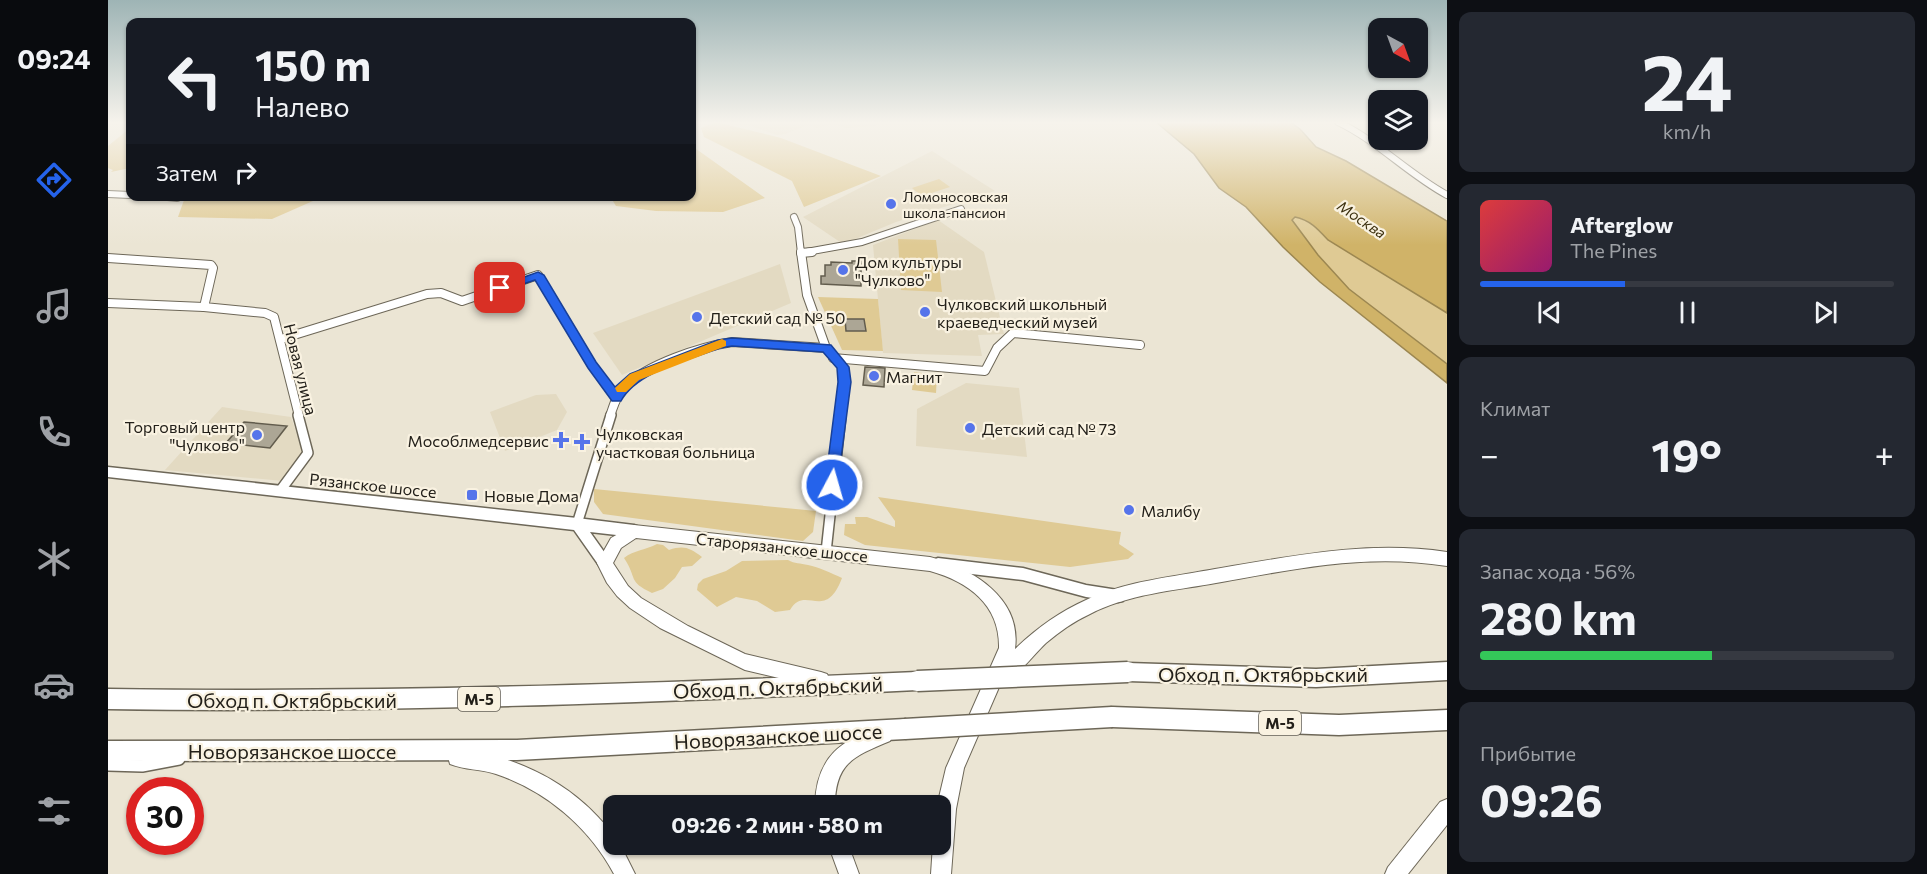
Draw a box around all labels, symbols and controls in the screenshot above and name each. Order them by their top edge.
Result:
north arrow [1368,18,1428,78]
map controls [1368,18,1428,150]
text: 24 [1641,32,1733,127]
text: 150 m [255,38,371,90]
text: 09:24 [17,42,91,75]
icon: left [156,42,234,120]
text: Налево [255,90,350,123]
button: layers [1368,90,1428,150]
text: km/h [1663,119,1711,143]
icon: right [229,156,262,189]
icon: directions [33,159,75,201]
text: Затем [156,159,217,186]
place label: Ломоносовская школа-пансион [903,188,1008,221]
water label: Москва [1334,196,1390,242]
marker: Ломоносовская школа-пансион [884,197,898,211]
text: Afterglow [1570,211,1673,238]
text: The Pines [1570,238,1657,262]
place label: Дом культуры "Чулково" [855,252,962,289]
pin [474,262,525,313]
marker: Дом культуры "Чулково" [836,263,850,277]
icon: arrive [483,271,516,304]
icon: music [33,285,75,327]
place label: Чулковский школьный краеведческий музей [937,294,1107,331]
icon: previous [1533,296,1566,329]
icon: pause [1671,296,1704,329]
icon: next [1809,296,1842,329]
marker: Чулковский школьный краеведческий музей [918,305,932,319]
place label: Детский сад № 50 [709,308,845,327]
marker: Детский сад № 50 [690,310,704,324]
street label: Новая улица [280,321,322,417]
place label: Магнит [886,367,943,386]
marker: Магнит [867,369,881,383]
text: Климат [1480,396,1550,420]
icon: phone [33,411,75,453]
place label: Торговый центр "Чулково" [125,417,245,454]
place label: Детский сад № 73 [982,419,1116,438]
marker: Детский сад № 73 [963,421,977,435]
place label: Чулковская участковая больница [596,424,755,461]
text: 19° [1651,426,1722,481]
marker: Торговый центр "Чулково" [250,428,264,442]
place label: Мособлмедсервис [407,431,549,450]
marker: Мособлмедсервис [554,433,568,447]
marker: Чулковская участковая больница [573,433,591,451]
text: − [1480,433,1499,474]
text: + [1875,433,1894,474]
position arrow [800,453,864,517]
street label: Рязанское шоссе [308,469,438,501]
place label: Новые Дома [484,486,579,505]
marker: Новые Дома [465,488,479,502]
place label: Малибу [1141,501,1201,520]
marker: Малибу [1122,503,1136,517]
street label: Старорязанское шоссе [695,529,869,565]
icon: climate [33,538,75,580]
text: Запас хода · 56% [1480,559,1635,583]
text: 280 km [1480,589,1637,644]
street label: Обход п. Октябрьский [1158,662,1368,686]
icon: car [33,664,75,706]
street label: Обход п. Октябрьский [673,671,883,703]
road number: М-5 [458,687,500,711]
street label: Обход п. Октябрьский [187,688,397,712]
road number: М-5 [1259,711,1301,735]
street label: Новорязанское шоссе [673,719,883,753]
street label: Новорязанское шоссе [188,739,396,763]
text: Прибытие [1480,741,1576,765]
text: 09:26 [1480,771,1603,826]
speed limit sign: 30 [126,777,204,855]
icon: filters [33,790,75,832]
text: 09:26 · 2 мин · 580 m [671,811,883,838]

